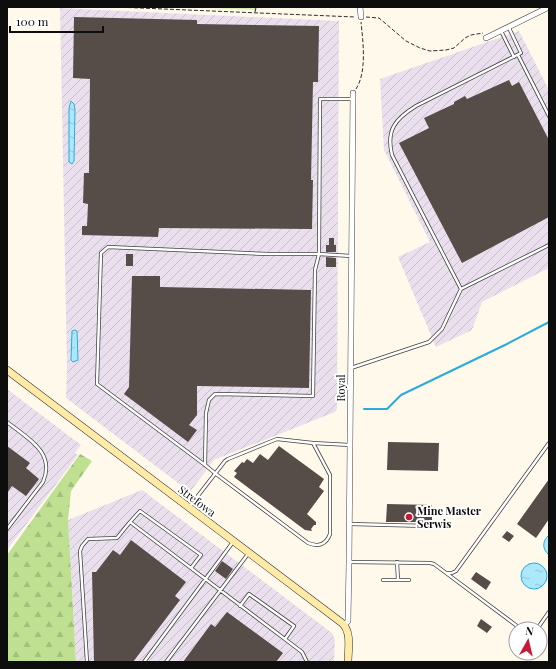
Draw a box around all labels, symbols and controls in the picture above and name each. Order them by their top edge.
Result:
scale bar [10,8,103,34]
text: 100 m [16,13,49,29]
street label: Royal [333,374,348,402]
street label: Strefowa [175,482,220,520]
place label: Mine Master Serwis [417,503,482,531]
marker: Mine Master Serwis [404,512,414,522]
north arrow [508,621,548,661]
text: N [524,623,534,639]

